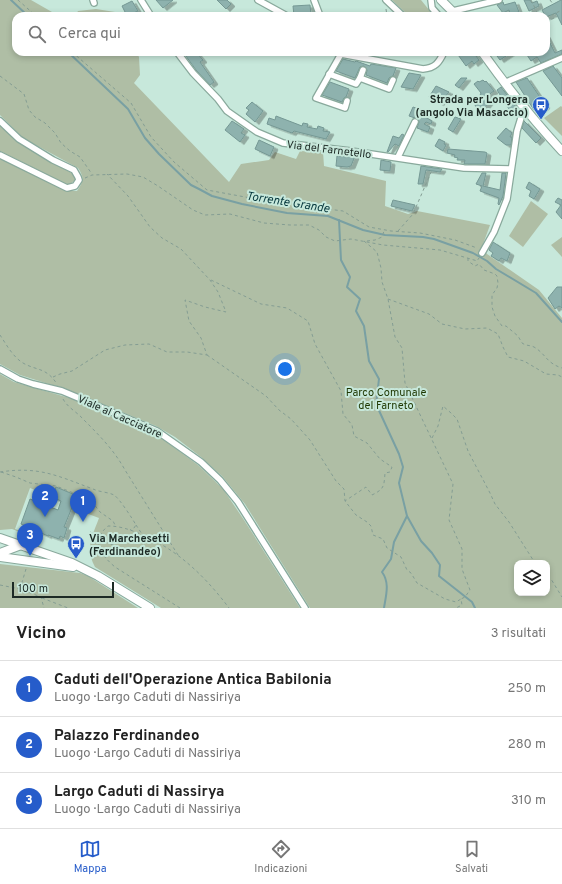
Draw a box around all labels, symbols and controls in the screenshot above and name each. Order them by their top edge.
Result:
search box [12,12,550,56]
icon: search [26,23,48,45]
text: Cerca qui [58,25,121,44]
place label: Strada per Longera (angolo Via Masaccio) [416,93,528,120]
bus stop icon: Strada per Longera (angolo Via Masaccio) [531,95,551,120]
street label: Via del Farnetello [286,138,372,162]
water label: Torrente Grande [245,189,331,218]
your location [275,359,295,379]
park label: Parco Comunale del Farneto [346,386,426,413]
street label: Viale al Cacciatore [75,392,164,442]
pin: 2 [32,484,58,517]
pin: 1 [70,489,96,522]
pin: 3 [17,523,43,556]
place label: Via Marchesetti (Ferdinandeo) [89,532,169,559]
bus stop icon: Via Marchesetti (Ferdinandeo) [66,534,86,559]
map controls [514,560,550,596]
button: layers [514,560,550,596]
scale bar [12,580,114,599]
text: 100 m [18,582,48,596]
text: Vicino [16,623,66,645]
text: 3 risultati [491,626,546,642]
text: Caduti dell'Operazione Antica Babilonia [54,671,332,690]
text: 1 [26,681,32,697]
text: 250 m [508,681,546,697]
text: Luogo · Largo Caduti di Nassiriya [54,690,241,706]
text: Palazzo Ferdinandeo [54,727,199,746]
text: 2 [25,737,33,753]
text: 280 m [508,737,546,753]
text: Luogo · Largo Caduti di Nassiriya [54,746,241,762]
text: Largo Caduti di Nassirya [54,783,224,802]
text: 3 [25,793,33,809]
text: 310 m [511,793,546,809]
text: Luogo · Largo Caduti di Nassiriya [54,802,241,818]
tab: Mappa [74,838,107,876]
tab: Indicazioni [254,838,307,876]
tab: Salvati [455,838,488,876]

